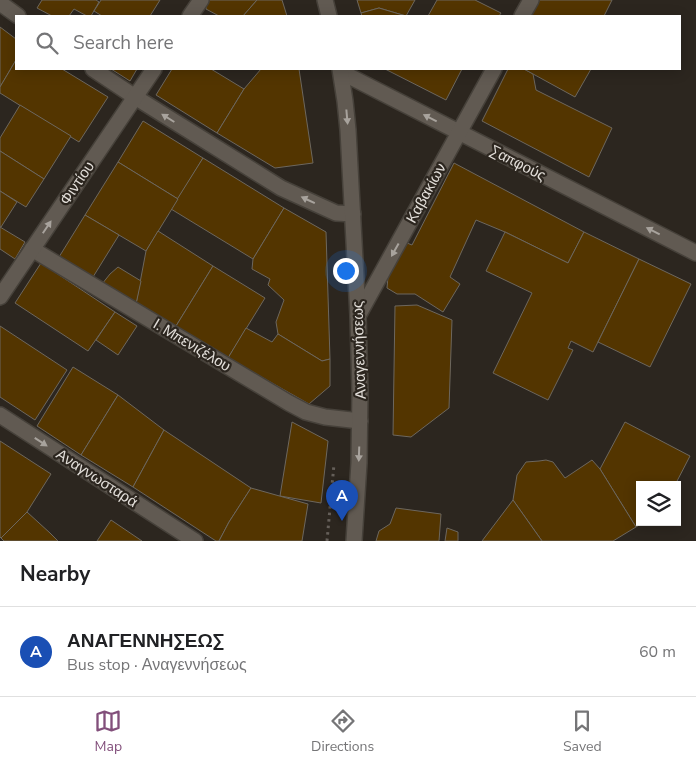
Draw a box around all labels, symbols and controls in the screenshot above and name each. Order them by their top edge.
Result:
search box [15,15,681,70]
icon: search [33,29,61,57]
text: Search here [73,30,174,56]
one-way arrow [343,109,351,125]
one-way arrow [161,113,174,122]
one-way arrow [423,114,437,122]
street label: Σαπφούς [487,140,549,186]
street label: Φιντίου [55,157,99,209]
street label: Καβακίων [401,159,451,227]
one-way arrow [301,196,315,204]
one-way arrow [42,221,52,234]
one-way arrow [645,227,660,235]
one-way arrow [391,242,399,257]
your location [333,258,359,284]
street label: Αναγεννήσεως [347,301,371,399]
street label: Ι. Μπενιζέλου [149,314,235,376]
one-way arrow [34,437,48,447]
street label: Αναγνωσταρά [52,444,142,512]
one-way arrow [355,446,363,462]
pin: A [326,480,358,521]
map controls [636,481,681,526]
button: layers [636,481,681,526]
text: Nearby [20,560,90,588]
text: ΑΝΑΓΕΝΝΗΣΕΩΣ [67,628,224,654]
text: A [30,641,42,663]
text: 60 m [639,641,676,663]
text: Bus stop · Αναγεννήσεως [67,654,247,676]
tab: Map [94,707,122,756]
tab: Directions [311,707,374,756]
tab: Saved [563,707,602,756]

